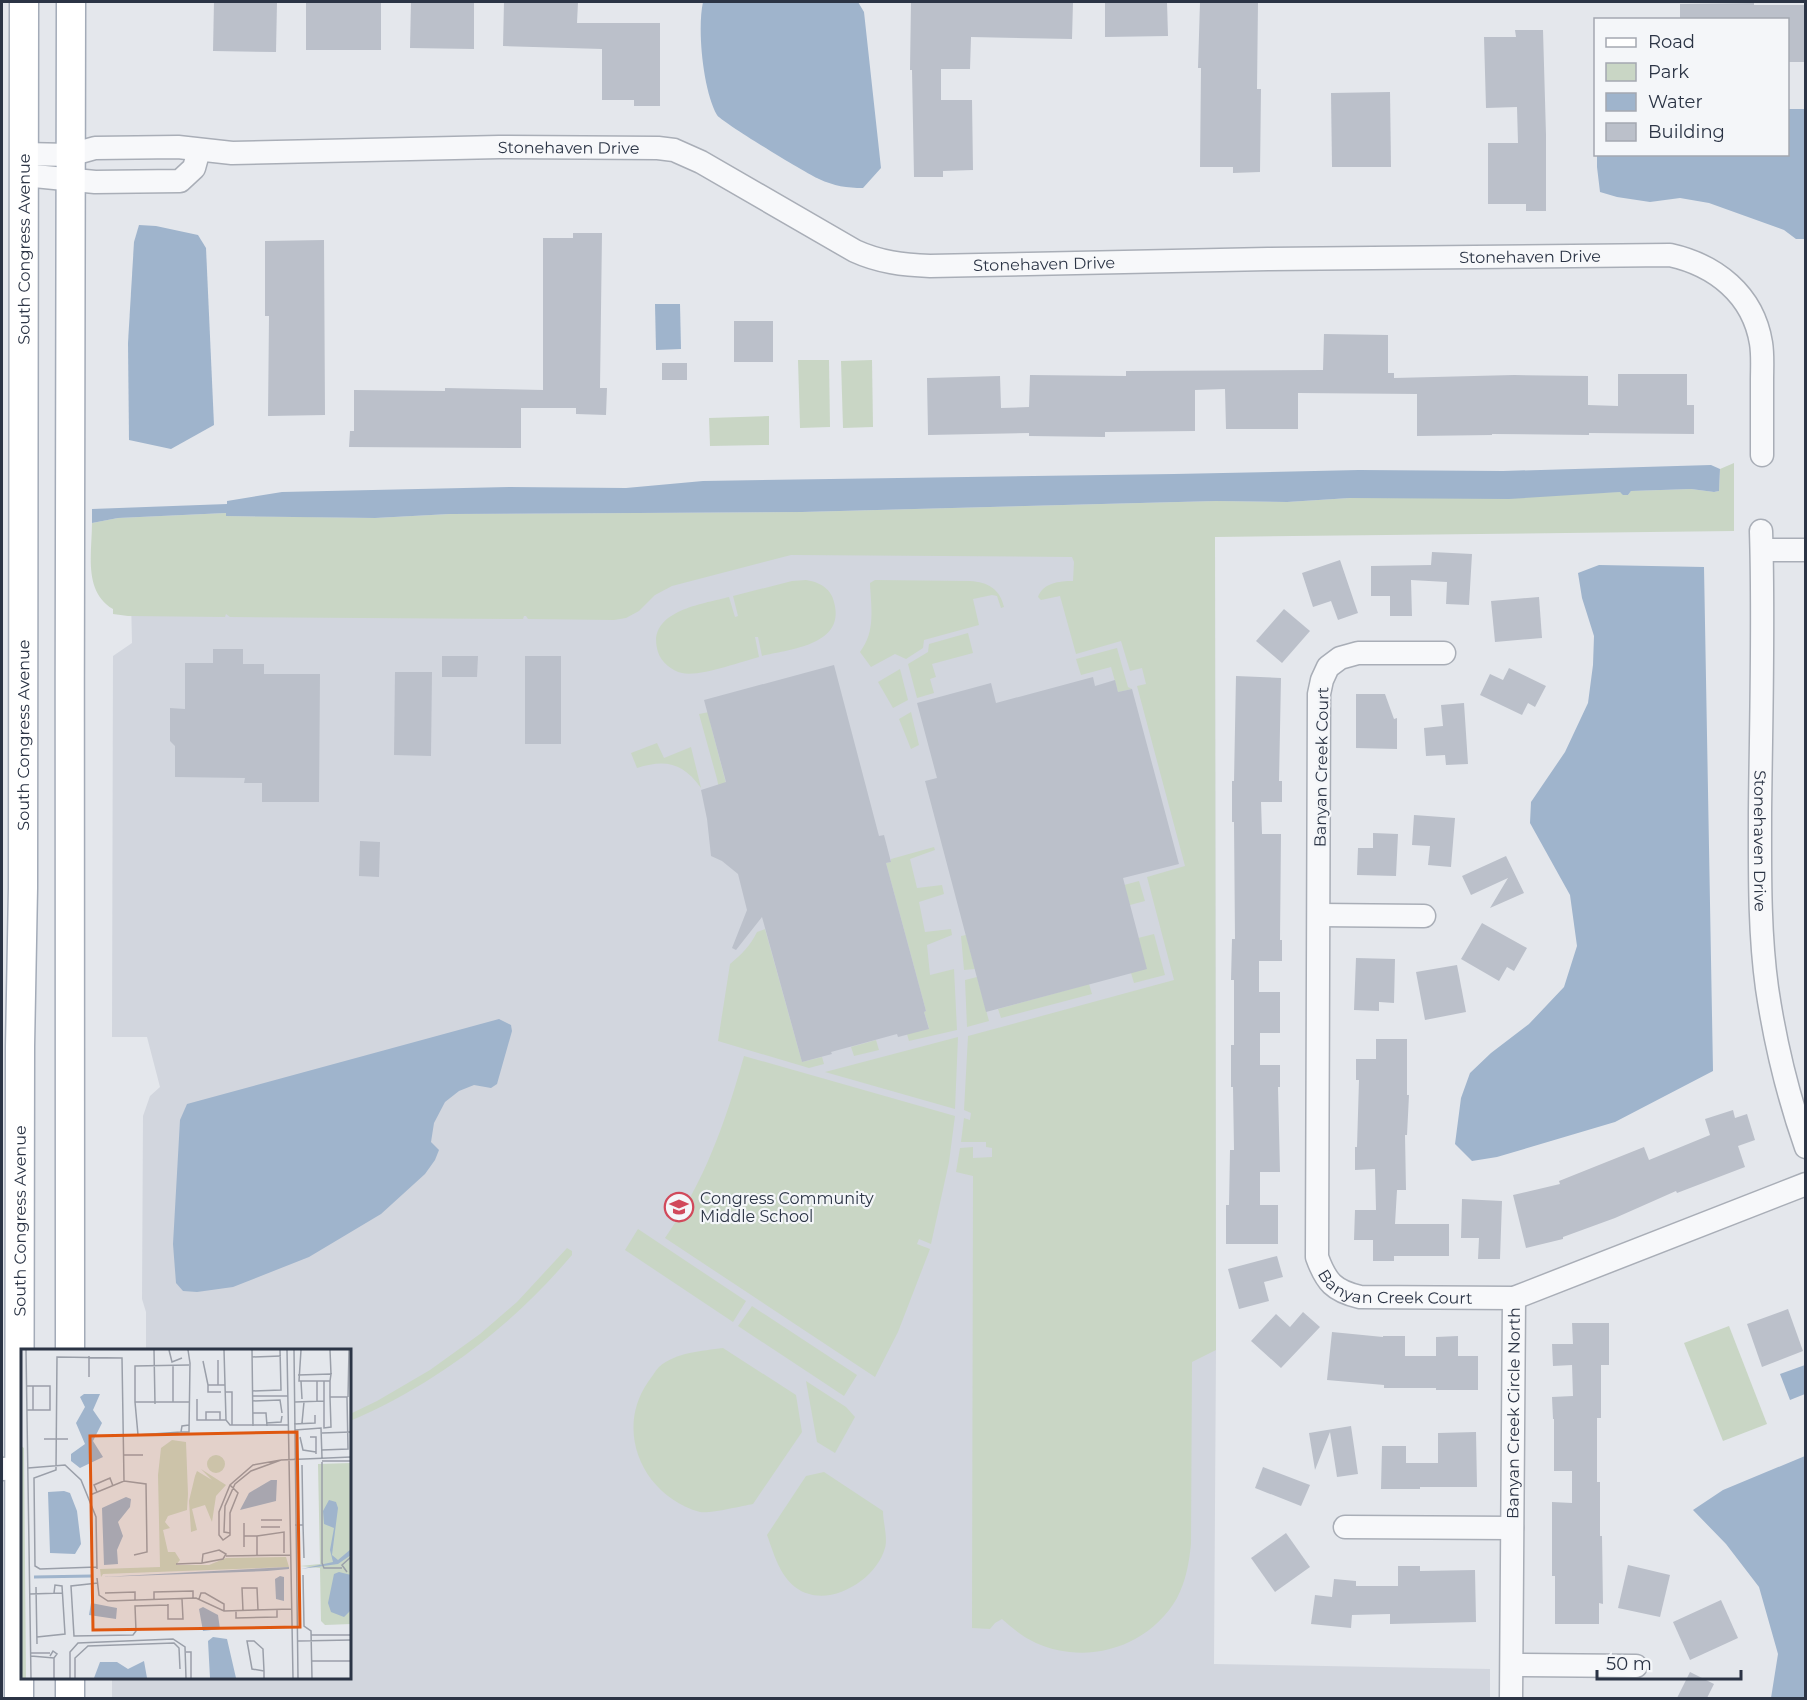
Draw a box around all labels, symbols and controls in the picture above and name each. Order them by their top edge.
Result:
legend [1594,18,1789,156]
text: Road [1648,31,1695,53]
text: Park [1648,61,1689,83]
text: Water [1648,91,1703,113]
text: Building [1648,121,1725,143]
street label: Stonehaven Drive [498,138,640,158]
street label: South Congress Avenue [15,153,34,345]
street label: Stonehaven Drive [1459,247,1601,267]
street label: Stonehaven Drive [973,253,1115,275]
street label: South Congress Avenue [14,639,33,831]
street label: Banyan Creek Court [1311,686,1332,847]
street label: Stonehaven Drive [1750,770,1770,912]
street label: South Congress Avenue [11,1125,30,1317]
place label: Congress Community Middle School [700,1189,874,1226]
school or university icon: Congress Community Middle School [663,1191,695,1223]
street label: Banyan Creek Court [1314,1266,1473,1308]
street label: Banyan Creek Circle North [1503,1307,1524,1519]
inset map [21,1349,351,1679]
scale bar [1597,1643,1741,1681]
text: 50 m [1606,1653,1652,1675]

